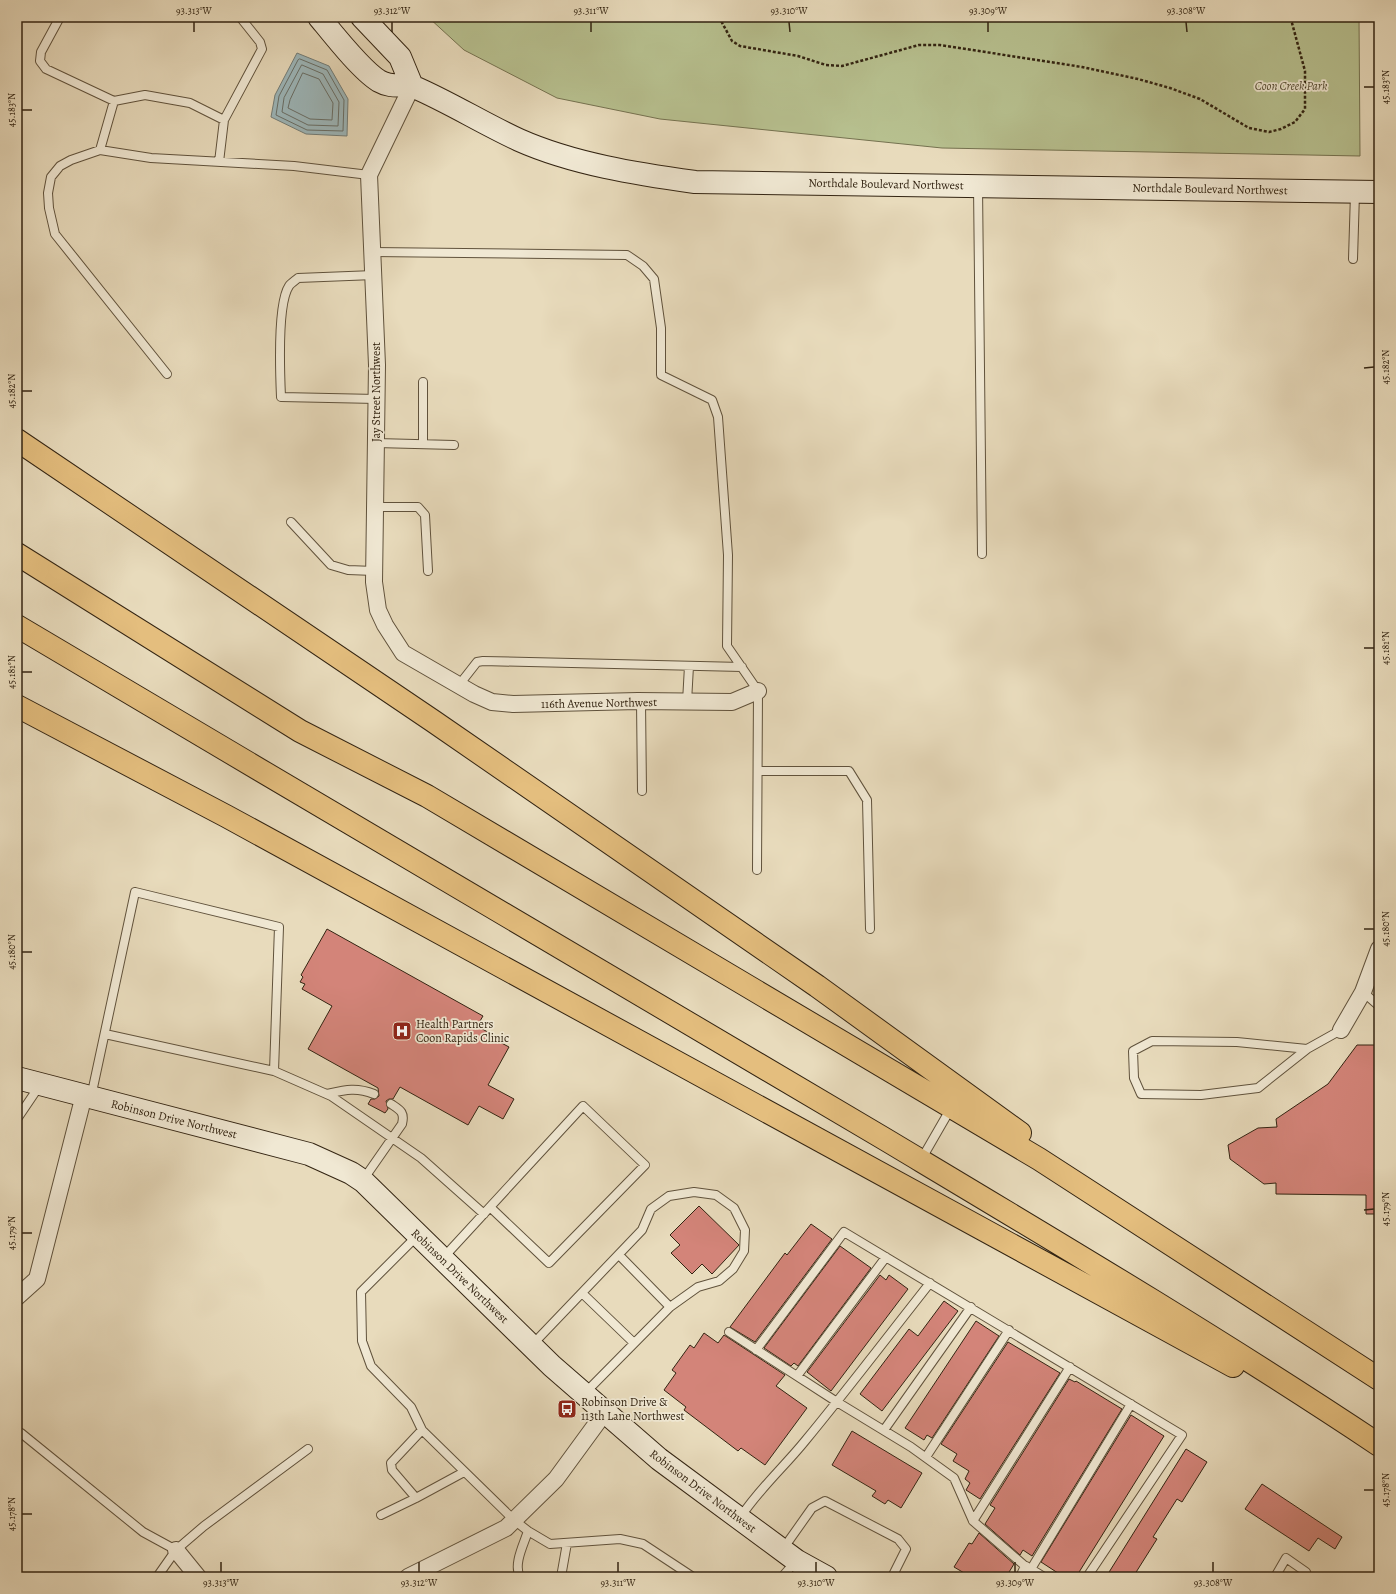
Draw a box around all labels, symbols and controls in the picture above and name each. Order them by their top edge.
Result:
text: 93.313°W [176,4,213,17]
text: 93.312°W [374,4,411,17]
text: 93.311°W [573,4,609,17]
text: 93.310°W [770,4,808,17]
text: 93.309°W [969,4,1008,17]
text: 93.308°W [1167,4,1206,17]
text: 45.183°N [1379,70,1392,104]
park label: Coon Creek Park [1255,78,1328,94]
text: 45.183°N [5,93,18,127]
street label: Northdale Boulevard Northwest [808,175,964,193]
street label: Northdale Boulevard Northwest [1132,180,1288,198]
street label: Jay Street Northwest [368,342,384,442]
text: 45.182°N [1379,349,1392,385]
text: 45.182°N [5,373,18,409]
text: 45.181°N [1379,631,1392,665]
text: 45.181°N [5,655,18,689]
street label: 116th Avenue Northwest [541,694,657,712]
text: 45.180°N [1379,911,1392,947]
text: 45.180°N [5,934,18,970]
place label: Health Partners Coon Rapids Clinic [416,1016,509,1046]
hospital icon: Health Partners Coon Rapids Clinic [391,1020,413,1042]
street label: Robinson Drive Northwest [109,1096,239,1142]
text: 45.179°N [1379,1192,1392,1226]
text: 45.179°N [5,1216,18,1250]
street label: Robinson Drive Northwest [408,1225,512,1327]
place label: Robinson Drive & 113th Lane Northwest [581,1394,685,1424]
bus stop icon: Robinson Drive & 113th Lane Northwest [556,1398,578,1420]
street label: Robinson Drive Northwest [646,1446,760,1536]
text: 45.178°N [1379,1473,1392,1507]
text: 45.178°N [5,1497,18,1531]
text: 93.313°W [203,1576,240,1589]
text: 93.312°W [401,1576,438,1589]
text: 93.311°W [600,1576,636,1589]
text: 93.310°W [797,1576,835,1589]
text: 93.309°W [996,1576,1035,1589]
text: 93.308°W [1194,1576,1233,1589]

